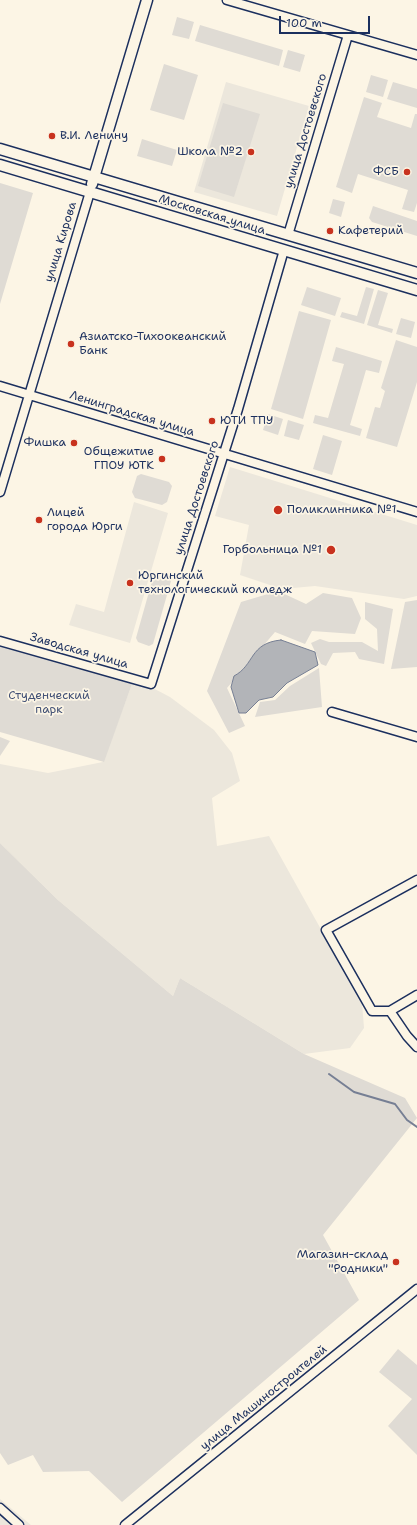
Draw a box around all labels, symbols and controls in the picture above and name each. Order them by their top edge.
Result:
scale bar [281,8,372,34]
text: 100 m [286,15,322,31]
street label: улица Достоевского [282,72,330,190]
place label: В.И. Ленину [60,129,128,143]
marker: В.И. Ленину [47,131,57,141]
place label: Школа №2 [177,145,243,159]
marker: Школа №2 [246,147,256,157]
place label: ФСБ [373,165,399,179]
marker: ФСБ [402,167,412,177]
street label: Московская улица [157,192,267,238]
street label: улица Кирова [42,200,80,284]
place label: Кафетерий [338,224,403,238]
marker: Кафетерий [325,226,335,236]
place label: Азиатско-Тихоокеанский Банк [79,330,226,358]
marker: Азиатско-Тихоокеанский Банк [66,339,76,349]
street label: Ленинградская улица [68,388,196,440]
place label: ЮТИ ТПУ [220,414,273,428]
marker: ЮТИ ТПУ [207,416,217,426]
place label: Фишка [23,436,66,450]
marker: Фишка [69,438,79,448]
street label: улица Достоевского [172,439,222,557]
place label: Общежитие ГПОУ ЮТК [84,445,154,473]
marker: Общежитие ГПОУ ЮТК [157,454,167,464]
place label: Поликлинника №1 [287,503,397,517]
marker: Поликлинника №1 [272,504,284,516]
place label: Лицей города Юрги [47,506,123,534]
marker: Лицей города Юрги [34,515,44,525]
place label: Горбольница №1 [223,543,322,557]
marker: Горбольница №1 [325,544,337,556]
place label: Юргинский технологический колледж [138,569,292,597]
marker: Юргинский технологический колледж [125,578,135,588]
street label: Заводская улица [28,630,130,672]
park label: Студенческий парк [8,689,90,717]
place label: Магазин-склад "Родники" [297,1248,388,1276]
marker: Магазин-склад "Родники" [391,1257,401,1267]
street label: улица Машиностроителей [198,1342,330,1454]

